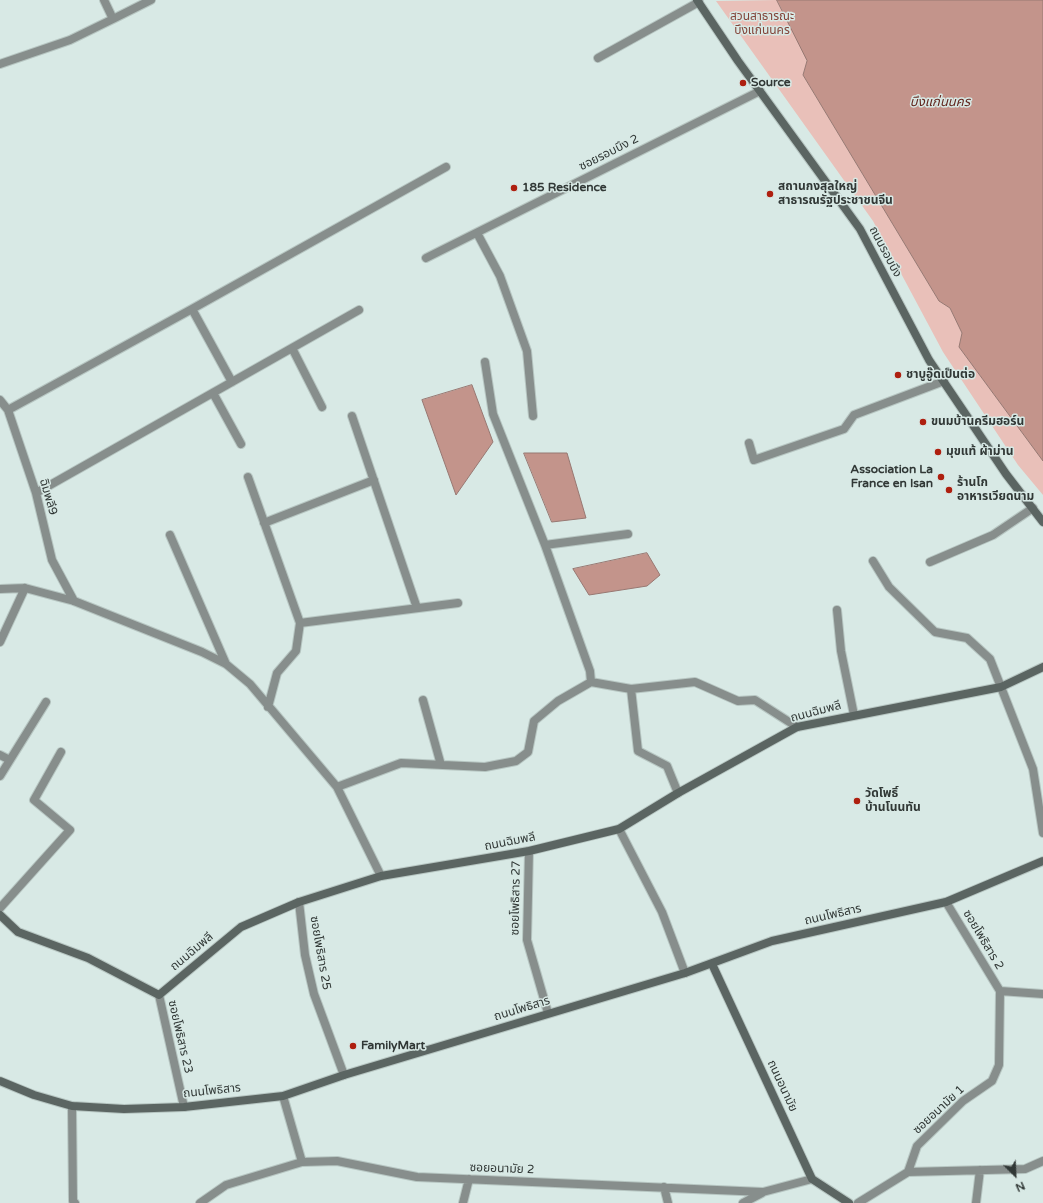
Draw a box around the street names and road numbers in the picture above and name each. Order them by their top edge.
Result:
street label: ซอยรอบบึง 2 [577,132,641,174]
street label: ถนนรอบบึง [866,224,904,280]
street label: ฉิมพลี9 [36,477,60,517]
street label: ถนนฉิมพลี [789,698,843,726]
street label: ถนนฉิมพลี [483,830,537,854]
street label: ซอยโพธิสาร 27 [508,860,524,936]
street label: ถนนโพธิสาร [803,901,863,929]
street label: ซอยโพธิสาร 2 [960,907,1006,973]
street label: ซอยโพธิสาร 25 [306,915,334,991]
street label: ถนนฉิมพลี [168,930,216,974]
street label: ถนนโพธิสาร [492,994,552,1024]
street label: ซอยโพธิสาร 23 [165,999,195,1075]
street label: ถนนอนามัย [764,1058,800,1114]
street label: ถนนโพธิสาร [182,1081,242,1101]
street label: ซอยอนามัย 1 [910,1083,968,1137]
street label: ซอยอนามัย 2 [469,1161,535,1177]

